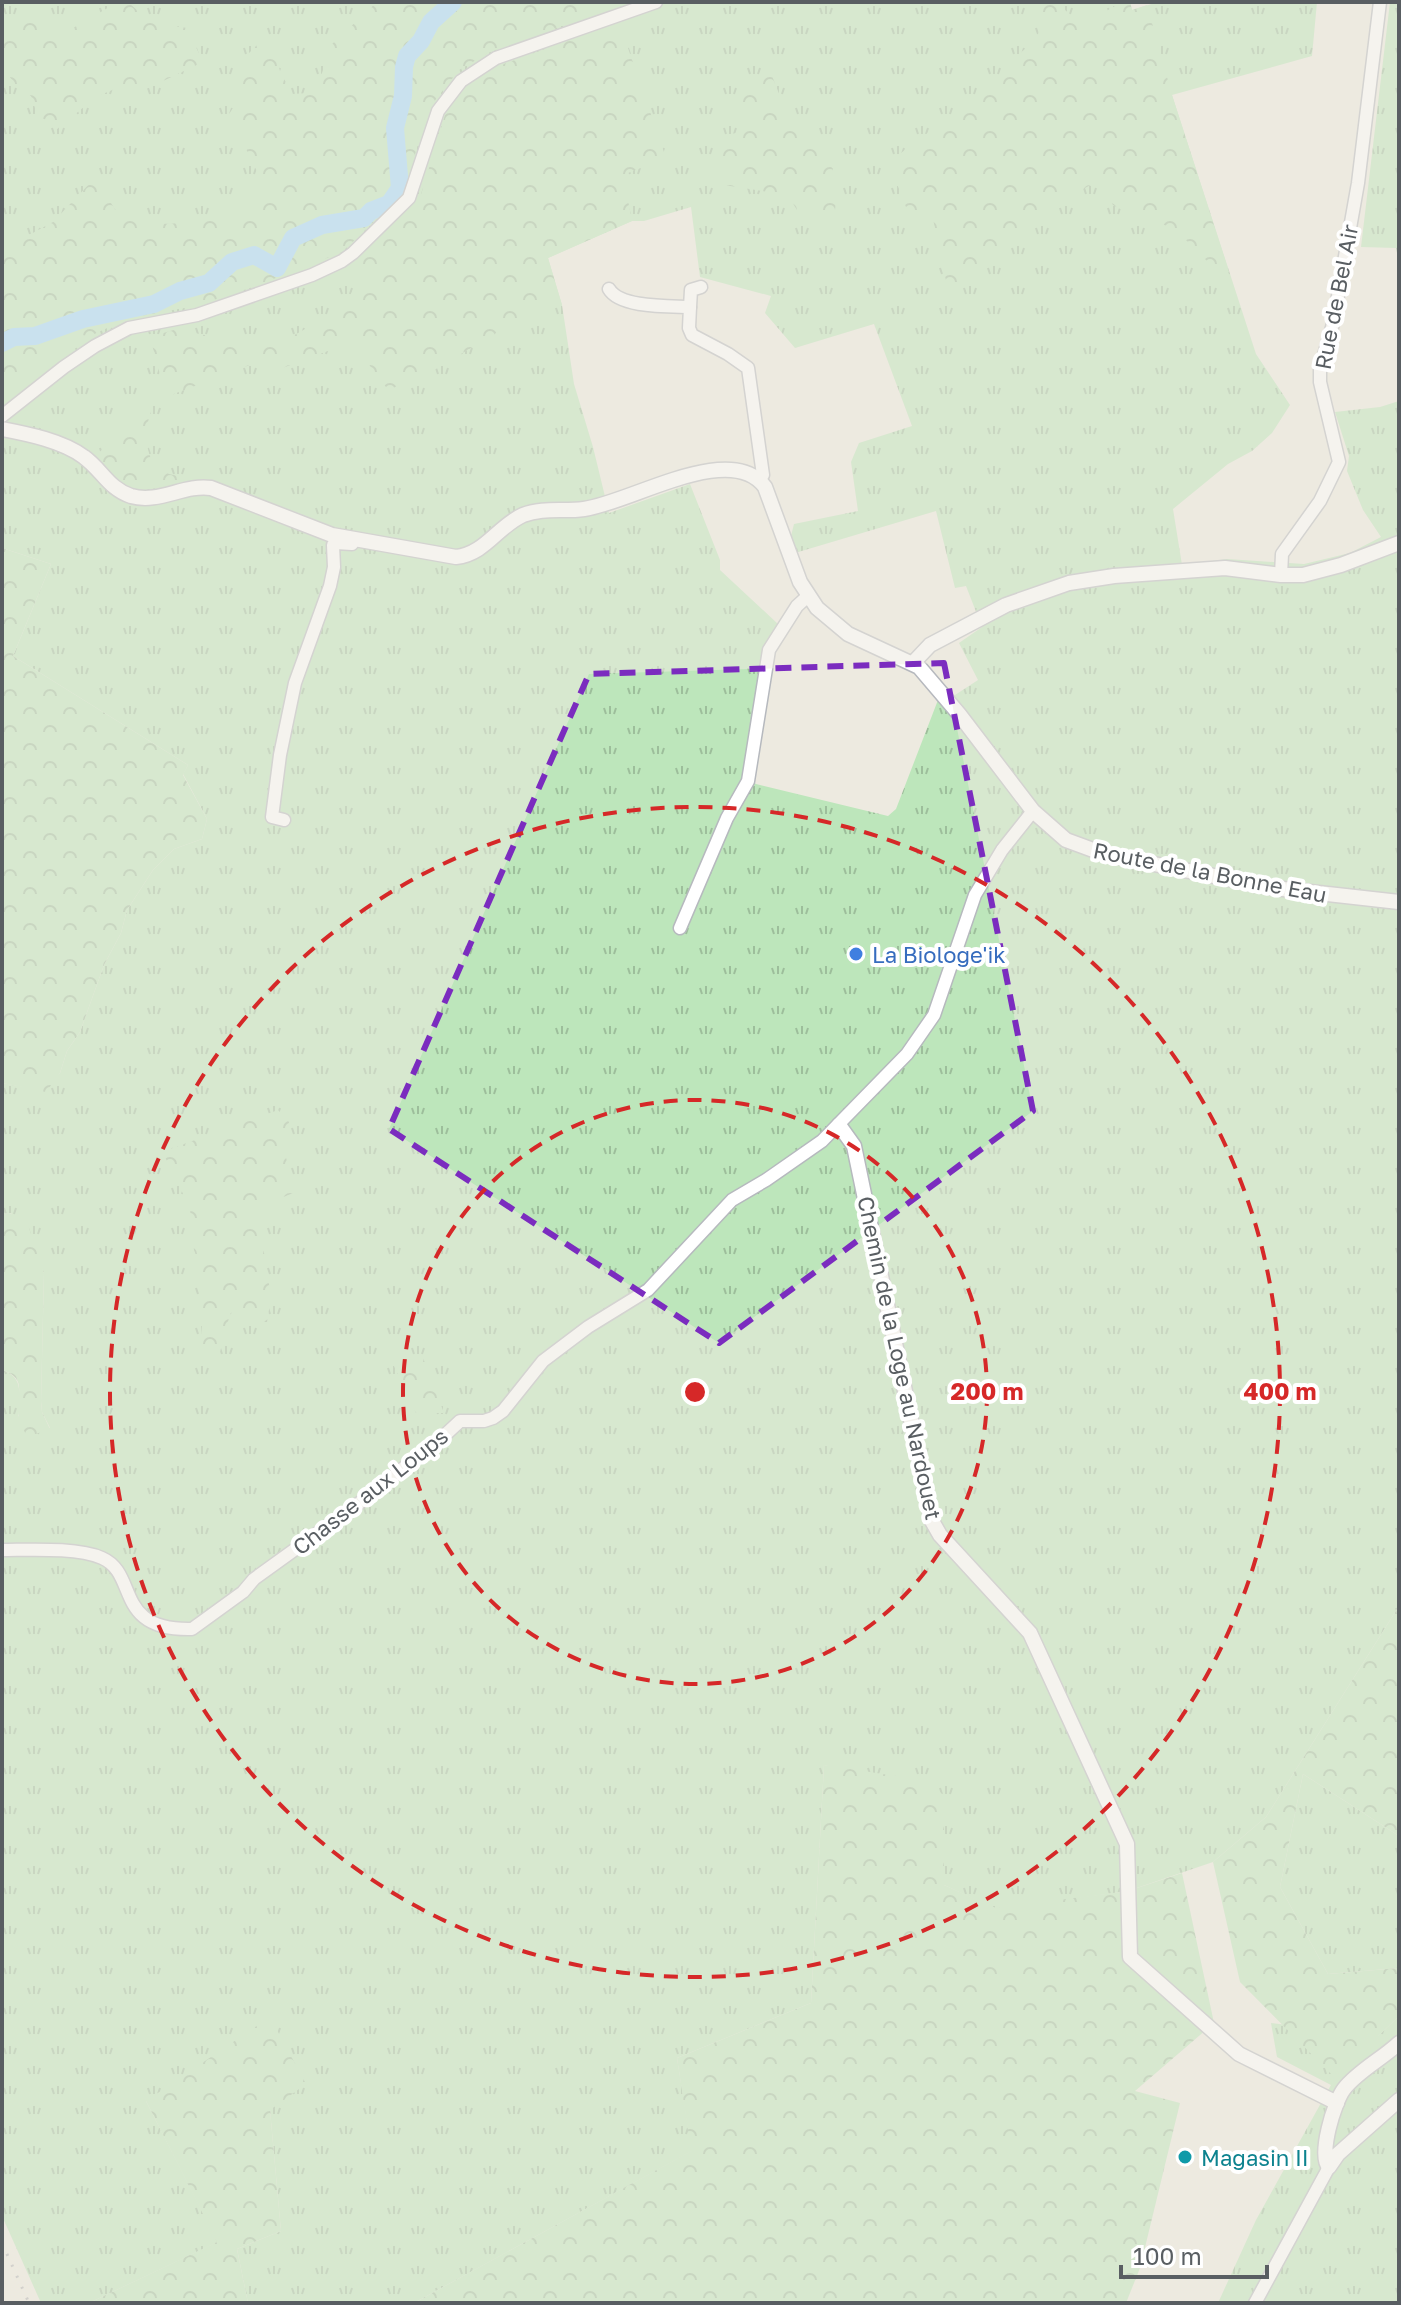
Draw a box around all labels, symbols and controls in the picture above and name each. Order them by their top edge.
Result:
street label: Rue de Bel Air [1309,222,1363,372]
street label: Route de la Bonne Eau [1091,836,1329,908]
place label: La Biologe'ik [872,941,1006,968]
marker: La Biologe'ik [847,945,865,963]
street label: Chemin de la Loge au Nardouet [852,1194,948,1522]
text: 200 m [951,1376,1023,1405]
text: 400 m [1243,1376,1317,1405]
centre of rings [681,1378,709,1406]
street label: Chasse aux Loups [287,1422,453,1560]
place label: Magasin II [1201,2144,1309,2171]
marker: Magasin II [1176,2148,1194,2166]
scale bar [1121,2229,1267,2279]
text: 100 m [1133,2241,1202,2270]

